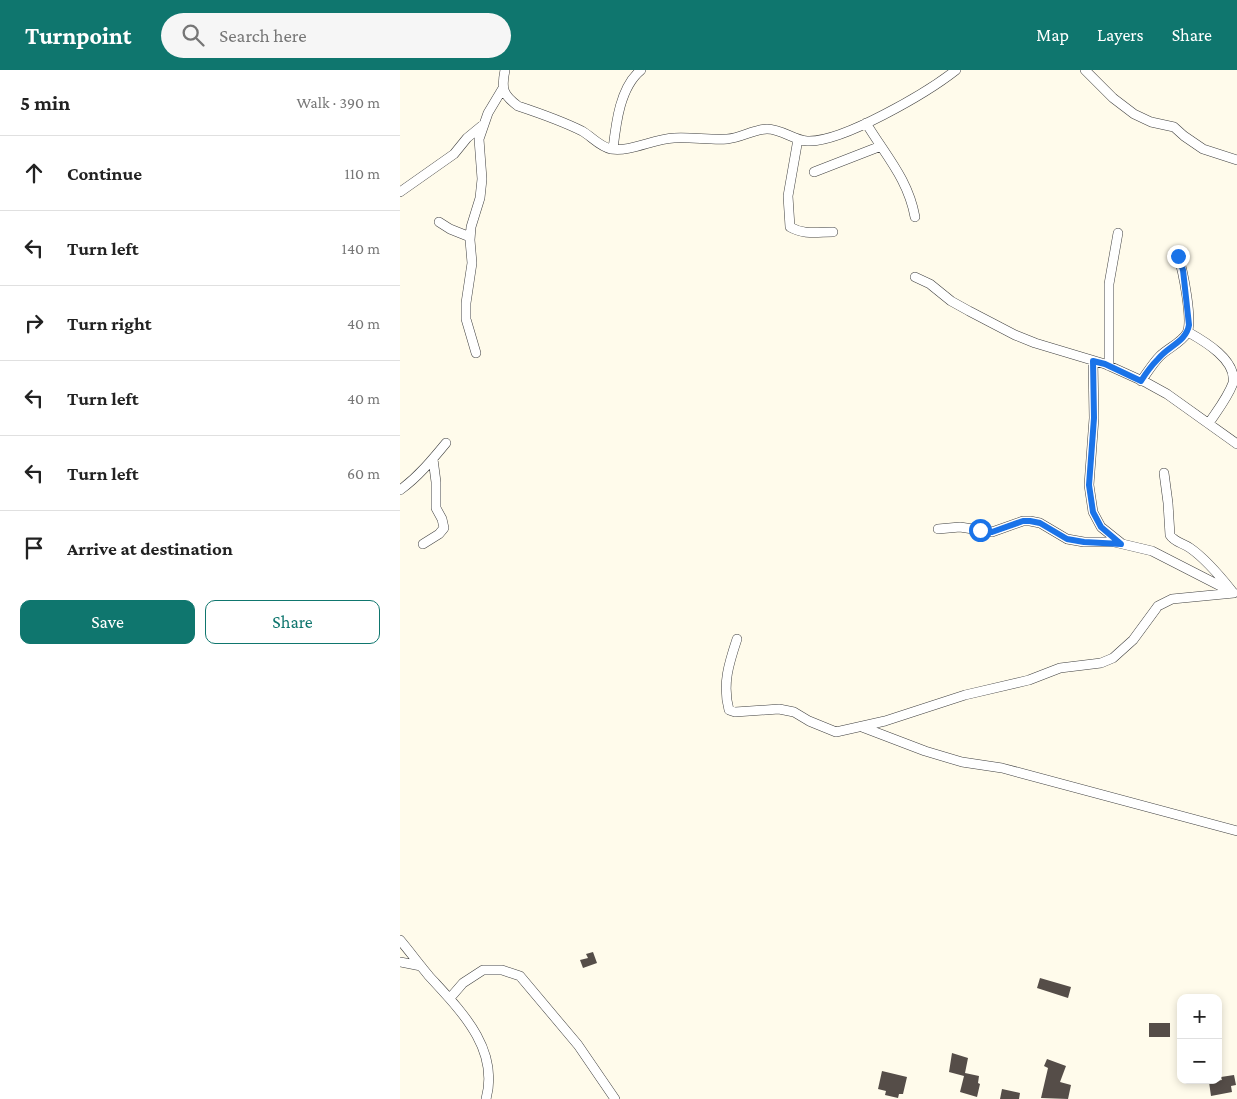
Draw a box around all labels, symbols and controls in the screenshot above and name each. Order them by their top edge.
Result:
search box [161,13,511,58]
icon: search [179,21,207,49]
text: Turnpoint [25,22,131,49]
text: Search here [219,25,307,46]
text: Map [1036,25,1069,45]
text: Layers [1097,25,1144,45]
text: Share [1172,25,1212,45]
text: 5 min [20,91,70,115]
text: Walk · 390 m [296,94,380,111]
icon: ahead [20,159,48,187]
text: Continue [67,163,142,184]
text: 110 m [344,165,380,182]
icon: left [20,234,48,262]
text: Turn left [67,238,139,259]
text: 140 m [342,240,380,257]
route end [1167,245,1190,268]
icon: right [20,309,48,337]
text: Turn right [67,313,152,334]
text: 40 m [347,315,380,332]
icon: left [20,384,48,412]
text: Turn left [67,388,139,409]
text: 40 m [347,390,380,407]
icon: left [20,459,48,487]
text: Turn left [67,463,139,484]
text: 60 m [347,465,380,482]
route start [969,519,992,542]
icon: arrive [20,534,48,562]
text: Arrive at destination [67,538,233,559]
button: Save [20,600,195,644]
button: Share [205,600,380,644]
map controls [1177,994,1222,1084]
button: + [1177,994,1222,1039]
button: − [1177,1039,1222,1084]

